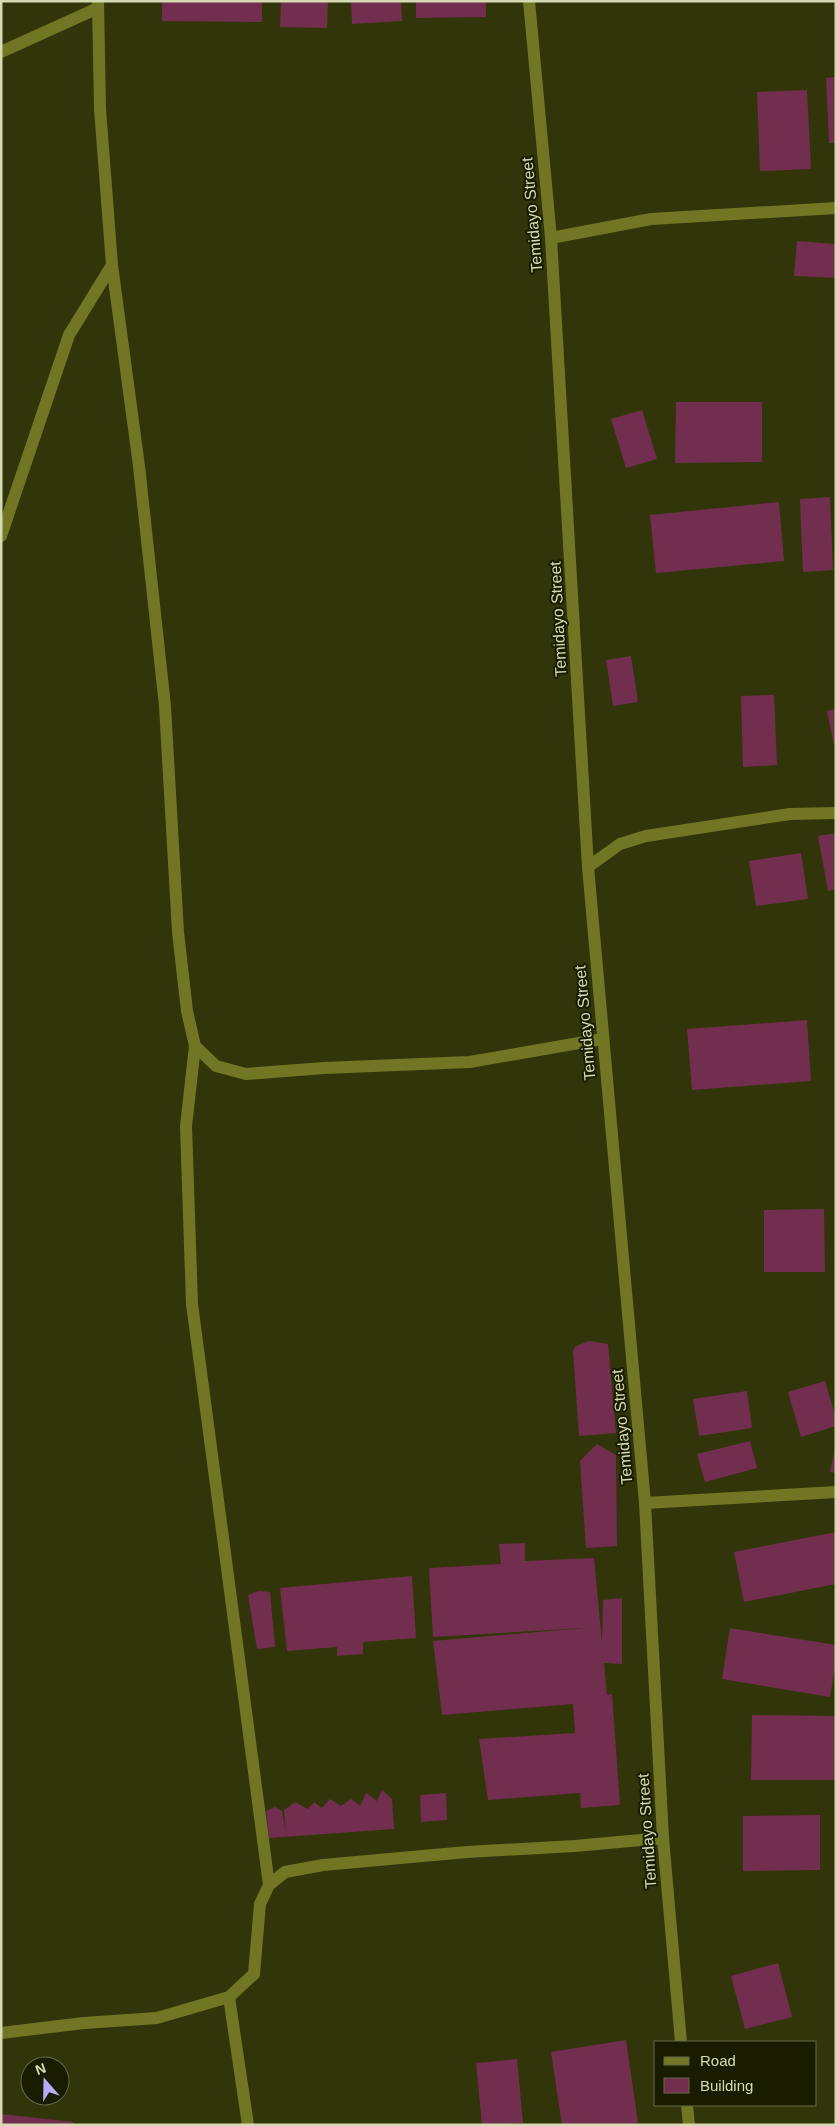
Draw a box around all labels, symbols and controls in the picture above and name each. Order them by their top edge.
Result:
street label: Temidayo Street [518,156,546,273]
street label: Temidayo Street [546,560,570,677]
street label: Temidayo Street [571,964,599,1081]
street label: Temidayo Street [608,1368,636,1485]
street label: Temidayo Street [634,1772,660,1889]
legend [654,2041,817,2106]
text: Road [700,2052,736,2069]
north arrow [20,2056,70,2106]
text: N [33,2060,48,2078]
text: Building [700,2077,753,2094]

